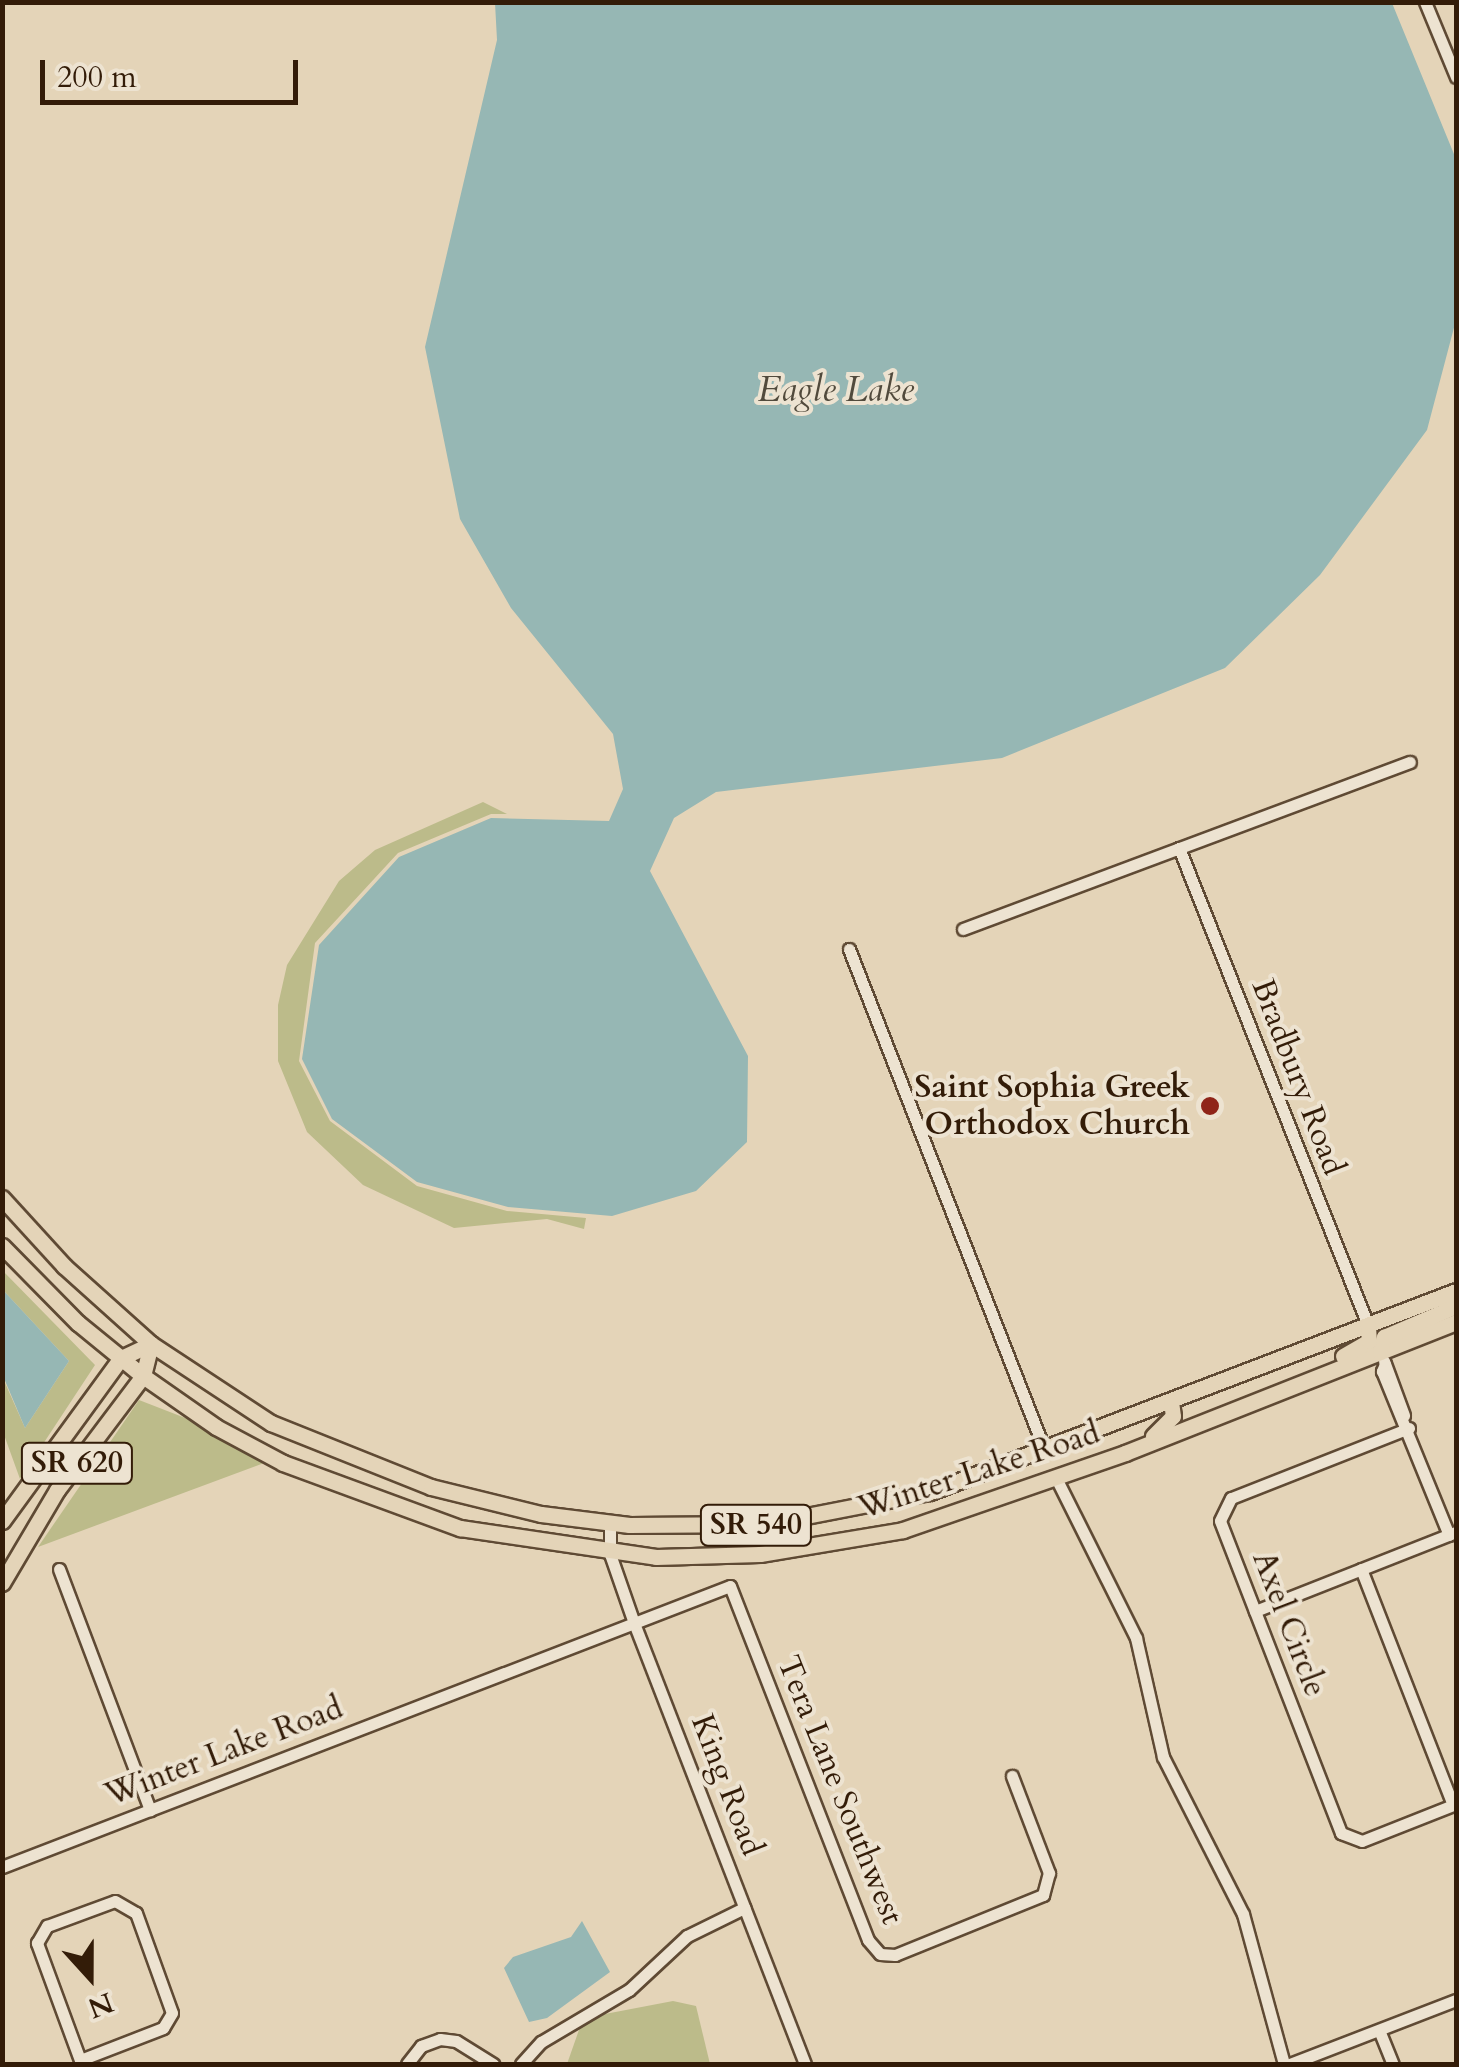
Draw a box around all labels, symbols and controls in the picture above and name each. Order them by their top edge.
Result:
scale bar [45,40,302,102]
text: 200 m [57,57,137,98]
water label: Eagle Lake [758,369,914,411]
street label: Bradbury Road [1243,974,1353,1180]
place label: Saint Sophia Greek Orthodox Church [914,1069,1190,1144]
marker: Saint Sophia Greek Orthodox Church [1199,1095,1221,1117]
street label: Winter Lake Road [854,1414,1104,1528]
road number: SR 620 [20,1438,134,1488]
road number: SR 540 [698,1500,814,1550]
street label: Axel Circle [1244,1546,1334,1702]
street label: Tera Lane Southwest [769,1650,911,1930]
street label: Winter Lake Road [100,1689,348,1815]
street label: King Road [683,1709,771,1861]
north arrow [40,1927,140,2027]
text: N [83,1983,119,2027]

